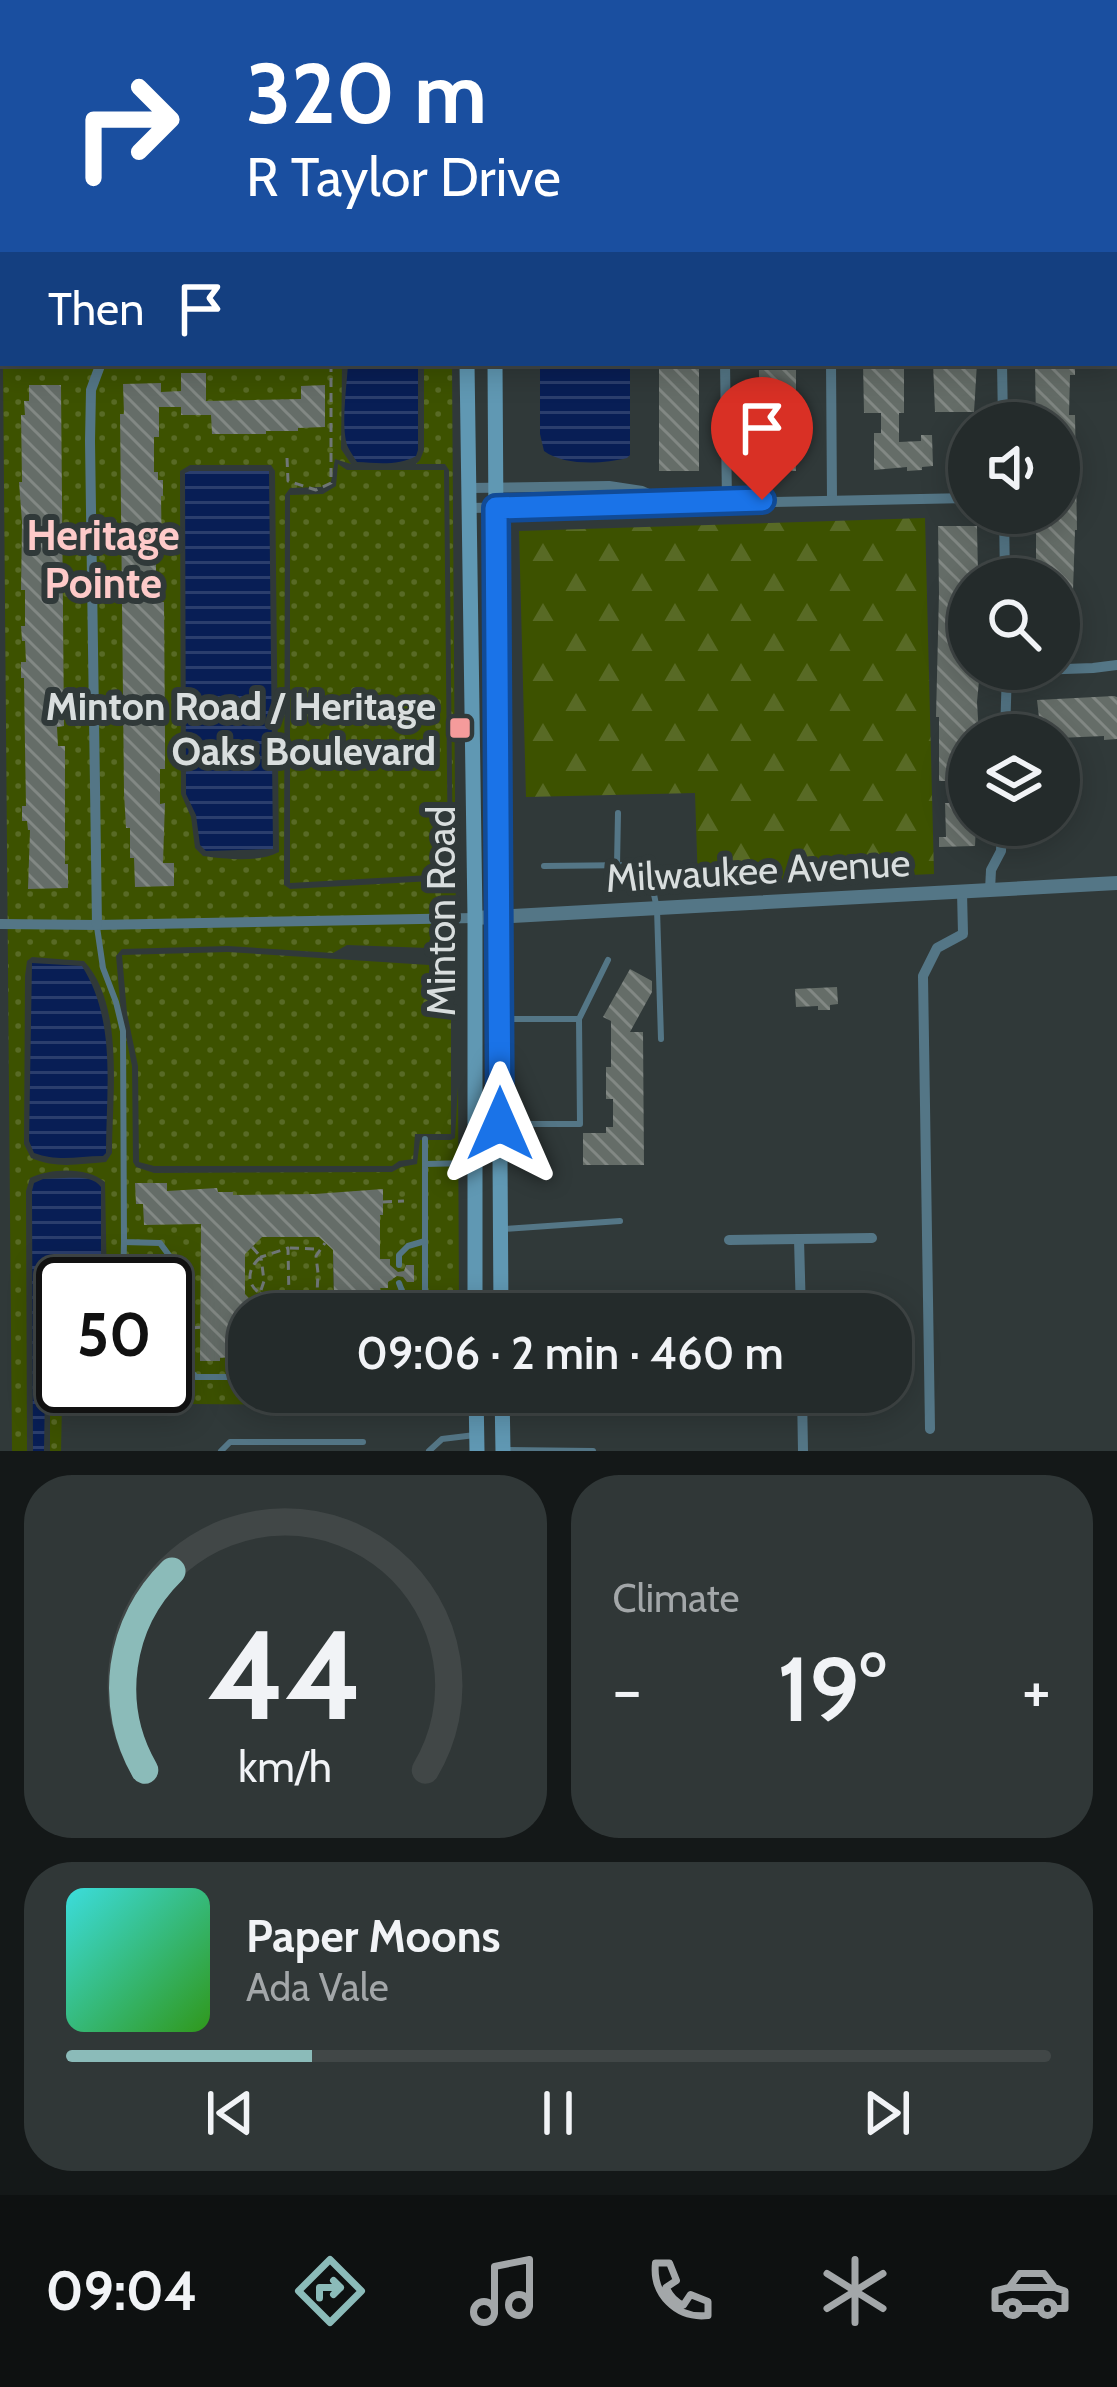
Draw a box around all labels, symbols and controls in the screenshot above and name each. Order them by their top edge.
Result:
text: 320 m [246,42,487,144]
icon: right [48,48,204,204]
text: R Taylor Drive [246,144,561,210]
icon: arrive [168,276,234,342]
text: Then [48,282,144,336]
pin [711,377,813,500]
icon: arrive [729,395,795,461]
map controls [948,402,1080,846]
button: sound [948,402,1080,534]
district label: Heritage Pointe [26,509,180,609]
button: search [948,558,1080,690]
place label: Minton Road / Heritage Oaks Boulevard [46,682,436,775]
button: layers [948,714,1080,846]
marker: Minton Road / Heritage Oaks Boulevard [447,715,473,741]
street label: Minton Road [417,806,465,1016]
street label: Milwaukee Avenue [605,838,911,902]
position arrow [437,1061,563,1187]
speed limit sign: 50 [36,1257,192,1413]
text: 09:06 · 2 min · 460 m [356,1326,784,1380]
text: Climate [613,1574,739,1622]
text: 44 [208,1599,363,1750]
text: 19° [777,1634,886,1744]
text: − [613,1649,642,1730]
text: + [1022,1649,1051,1730]
text: km/h [238,1740,332,1792]
text: Paper Moons [246,1909,501,1963]
text: Ada Vale [246,1963,389,2011]
icon: previous [197,2080,263,2146]
icon: pause [525,2080,591,2146]
icon: next [854,2080,920,2146]
icon: directions [288,2249,372,2333]
icon: music [463,2249,547,2333]
icon: phone [638,2249,722,2333]
icon: climate [813,2249,897,2333]
icon: car [988,2249,1072,2333]
text: 09:04 [45,2258,198,2324]

